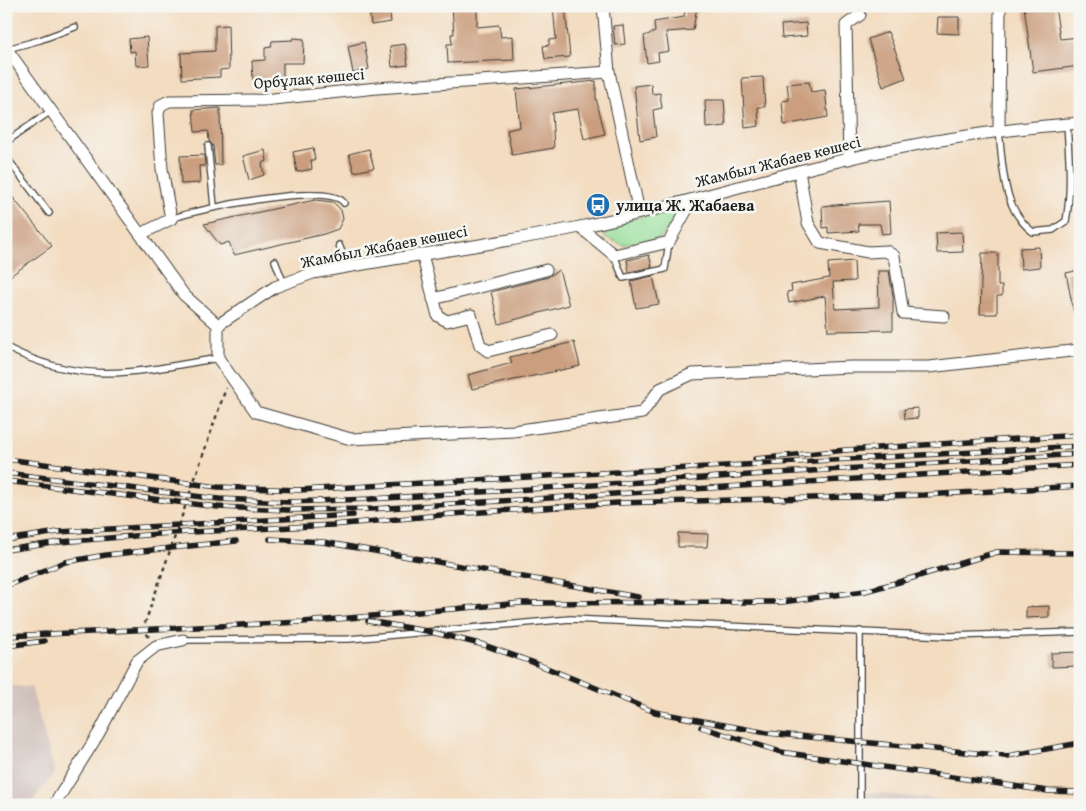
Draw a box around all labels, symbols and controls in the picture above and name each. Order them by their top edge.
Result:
street label: Орбұлақ көшесі [253,61,366,95]
street label: Жамбыл Жабаев көшесі [692,129,863,193]
bus stop icon: улица Ж. Жабаева [585,192,611,218]
place label: улица Ж. Жабаева [615,193,755,217]
street label: Жамбыл Жабаев көшесі [298,218,470,274]

